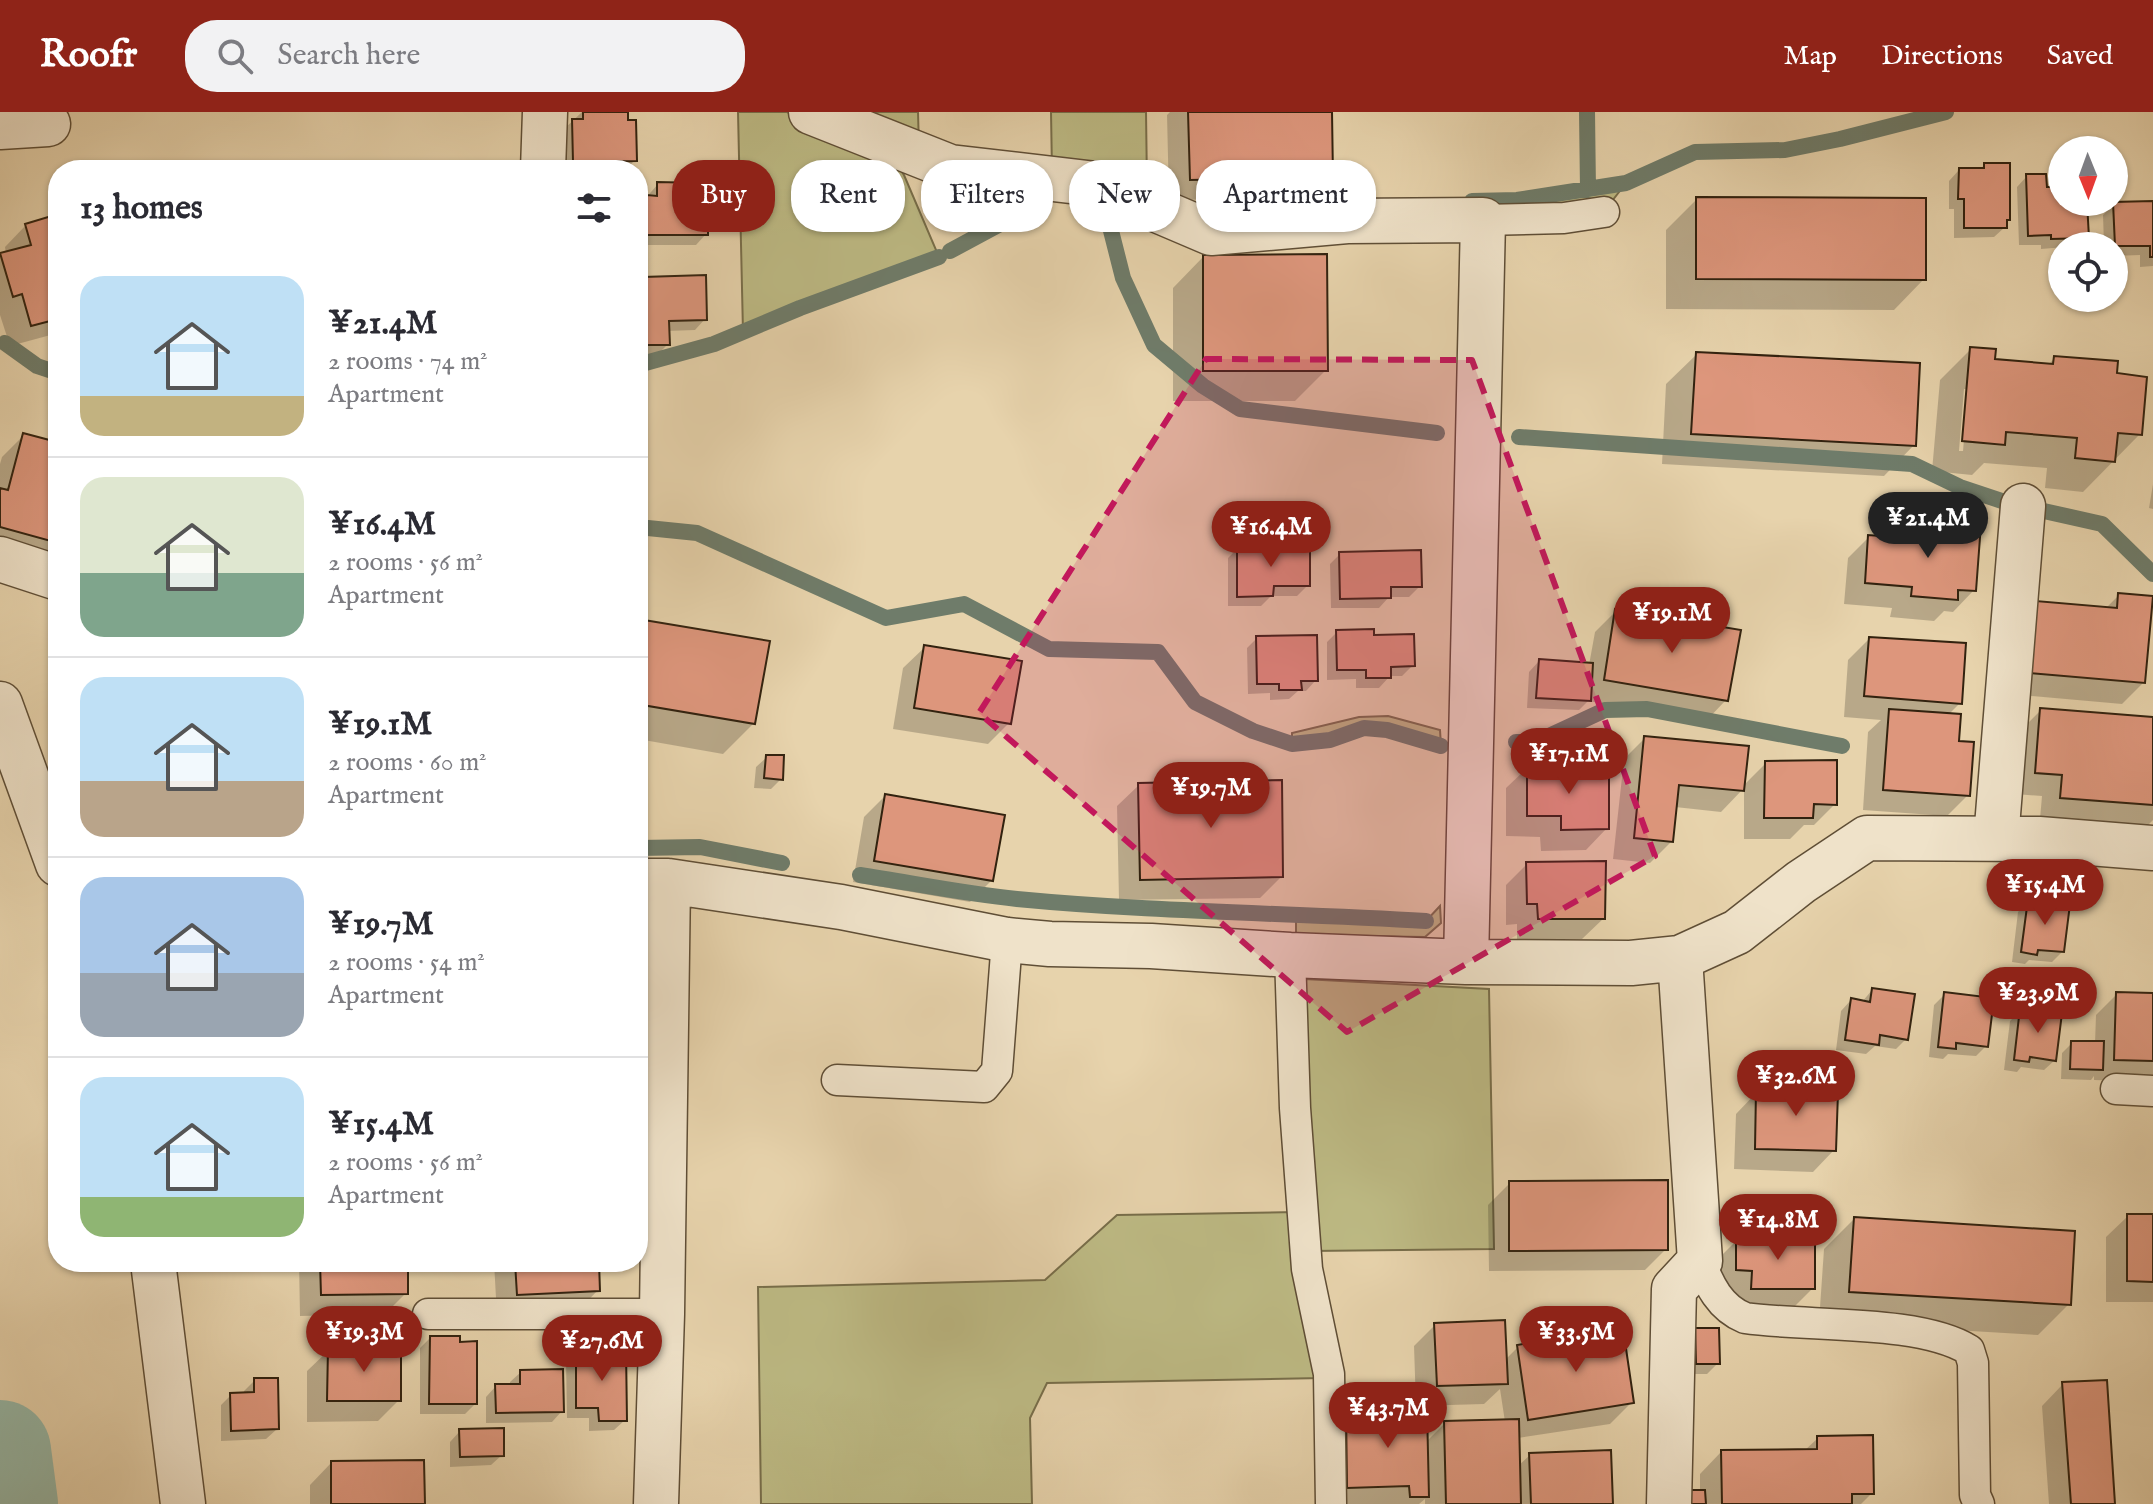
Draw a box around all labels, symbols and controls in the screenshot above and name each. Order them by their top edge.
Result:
search box [185,20,745,92]
text: Roofr [40,32,137,80]
icon: search [213,34,257,78]
text: Search here [277,37,420,75]
text: Map [1783,39,1837,74]
text: Directions [1881,39,2003,74]
text: Saved [2047,39,2113,74]
north arrow [2048,136,2128,216]
map controls [2048,136,2128,312]
chip: Buy [672,160,775,232]
chip: Rent [791,160,905,232]
chip: Filters [921,160,1053,232]
chip: New [1069,160,1180,232]
chip: Apartment [1196,160,1376,232]
icon: filters [572,186,616,230]
text: 13 homes [80,187,203,230]
button: locate [2048,232,2128,312]
text: ¥21.4M [328,302,438,345]
icon: home [144,308,240,404]
text: 2 rooms · 74 m² [328,345,488,378]
text: Apartment [328,378,444,411]
pin: ¥21.4M [1863,492,1993,560]
pin: ¥16.4M [1206,501,1336,569]
text: ¥21.4M [1886,501,1970,534]
text: ¥16.4M [328,503,436,546]
icon: home [144,509,240,605]
text: ¥16.4M [1230,510,1312,543]
text: 2 rooms · 56 m² [328,546,483,579]
text: Apartment [328,579,444,612]
pin: ¥19.1M [1607,587,1737,655]
text: ¥19.1M [1632,596,1712,629]
text: ¥19.1M [328,703,432,746]
icon: home [144,709,240,805]
pin: ¥17.1M [1504,728,1634,796]
text: ¥17.1M [1529,737,1609,770]
text: 2 rooms · 60 m² [328,746,487,779]
pin: ¥19.7M [1146,762,1276,830]
text: ¥19.7M [1171,771,1251,804]
text: Apartment [328,779,444,812]
pin: ¥15.4M [1980,859,2110,927]
text: ¥15.4M [2004,868,2086,901]
text: ¥19.7M [328,903,434,946]
icon: home [144,909,240,1005]
text: 2 rooms · 54 m² [328,946,485,979]
pin: ¥23.9M [1973,967,2103,1035]
text: ¥23.9M [1997,976,2079,1009]
text: Apartment [328,979,444,1012]
pin: ¥32.6M [1731,1050,1861,1118]
text: ¥32.6M [1755,1059,1837,1092]
text: ¥15.4M [328,1103,434,1146]
icon: home [144,1109,240,1205]
text: 2 rooms · 56 m² [328,1146,483,1179]
text: Apartment [328,1179,444,1212]
pin: ¥14.8M [1713,1194,1843,1262]
text: ¥14.8M [1737,1203,1819,1236]
pin: ¥19.3M [299,1306,429,1374]
pin: ¥33.5M [1511,1306,1641,1374]
text: ¥19.3M [324,1315,404,1348]
pin: ¥27.6M [537,1315,667,1383]
text: ¥33.5M [1537,1315,1615,1348]
text: ¥27.6M [560,1324,644,1357]
pin: ¥43.7M [1323,1382,1453,1450]
text: ¥43.7M [1347,1391,1429,1424]

